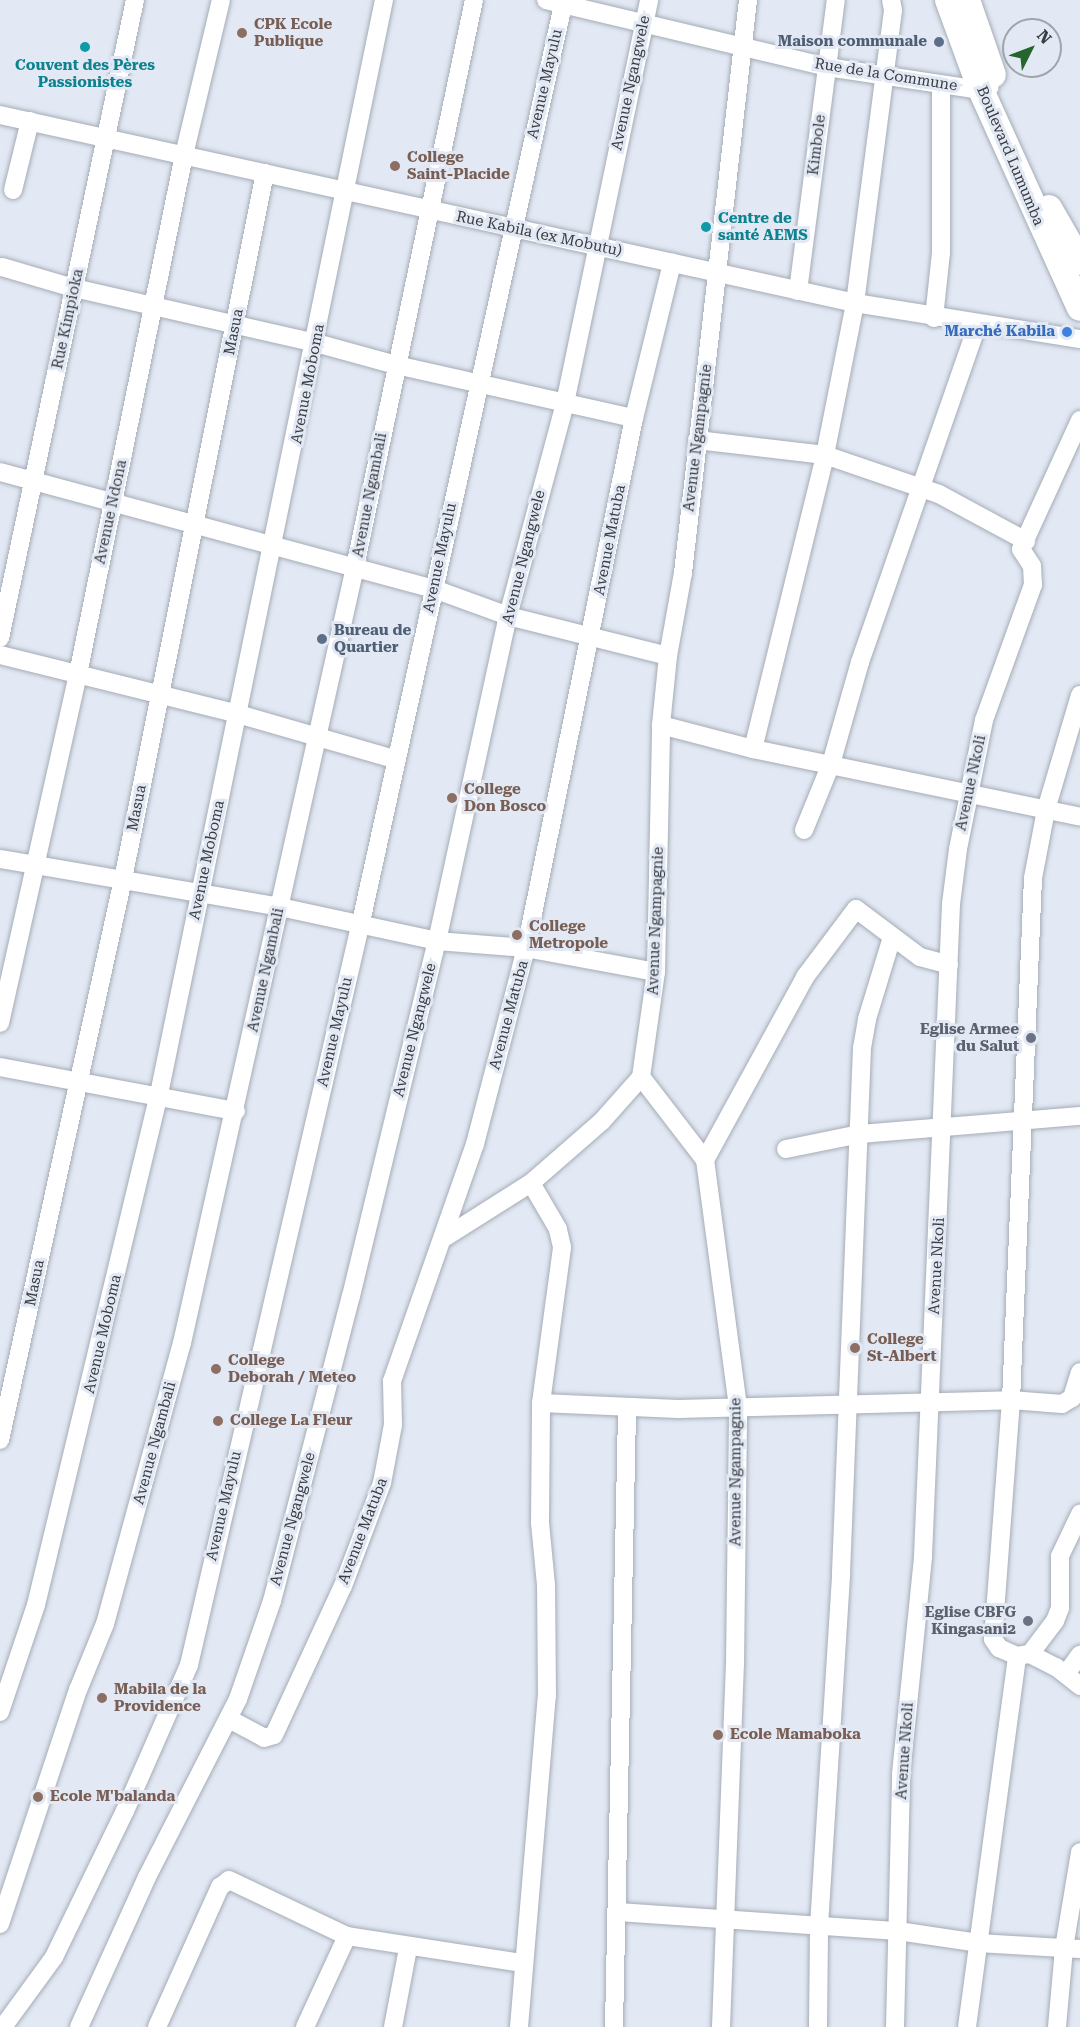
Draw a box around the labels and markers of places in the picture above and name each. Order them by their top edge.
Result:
place label: CPK Ecole Publique [254,15,332,50]
marker: CPK Ecole Publique [235,26,249,40]
place label: Maison communale [778,33,927,51]
marker: Maison communale [932,35,946,49]
marker: Couvent des Pères Passionistes [78,40,92,54]
place label: Couvent des Pères Passionistes [15,56,155,91]
place label: College Saint-Placide [407,148,510,183]
marker: College Saint-Placide [388,159,402,173]
place label: Centre de santé AEMS [718,209,808,244]
marker: Centre de santé AEMS [699,220,713,234]
place label: Marché Kabila [944,323,1055,341]
marker: Marché Kabila [1060,325,1074,339]
place label: Bureau de Quartier [334,621,411,656]
marker: Bureau de Quartier [315,632,329,646]
place label: College Don Bosco [464,780,546,815]
marker: College Don Bosco [445,791,459,805]
place label: College Metropole [529,917,608,952]
marker: College Metropole [510,928,524,942]
place label: Eglise Armee du Salut [920,1020,1019,1055]
marker: Eglise Armee du Salut [1024,1031,1038,1045]
place label: College St-Albert [867,1330,937,1365]
marker: College St-Albert [848,1341,862,1355]
place label: College Deborah / Meteo [228,1351,356,1386]
marker: College Deborah / Meteo [209,1362,223,1376]
place label: College La Fleur [230,1412,353,1430]
marker: College La Fleur [211,1414,225,1428]
place label: Eglise CBFG Kingasani2 [925,1603,1016,1638]
marker: Eglise CBFG Kingasani2 [1021,1614,1035,1628]
place label: Mabila de la Providence [114,1680,206,1715]
marker: Mabila de la Providence [95,1691,109,1705]
place label: Ecole Mamaboka [730,1726,861,1744]
marker: Ecole Mamaboka [711,1728,725,1742]
place label: Ecole M'balanda [50,1788,175,1806]
marker: Ecole M'balanda [31,1790,45,1804]

